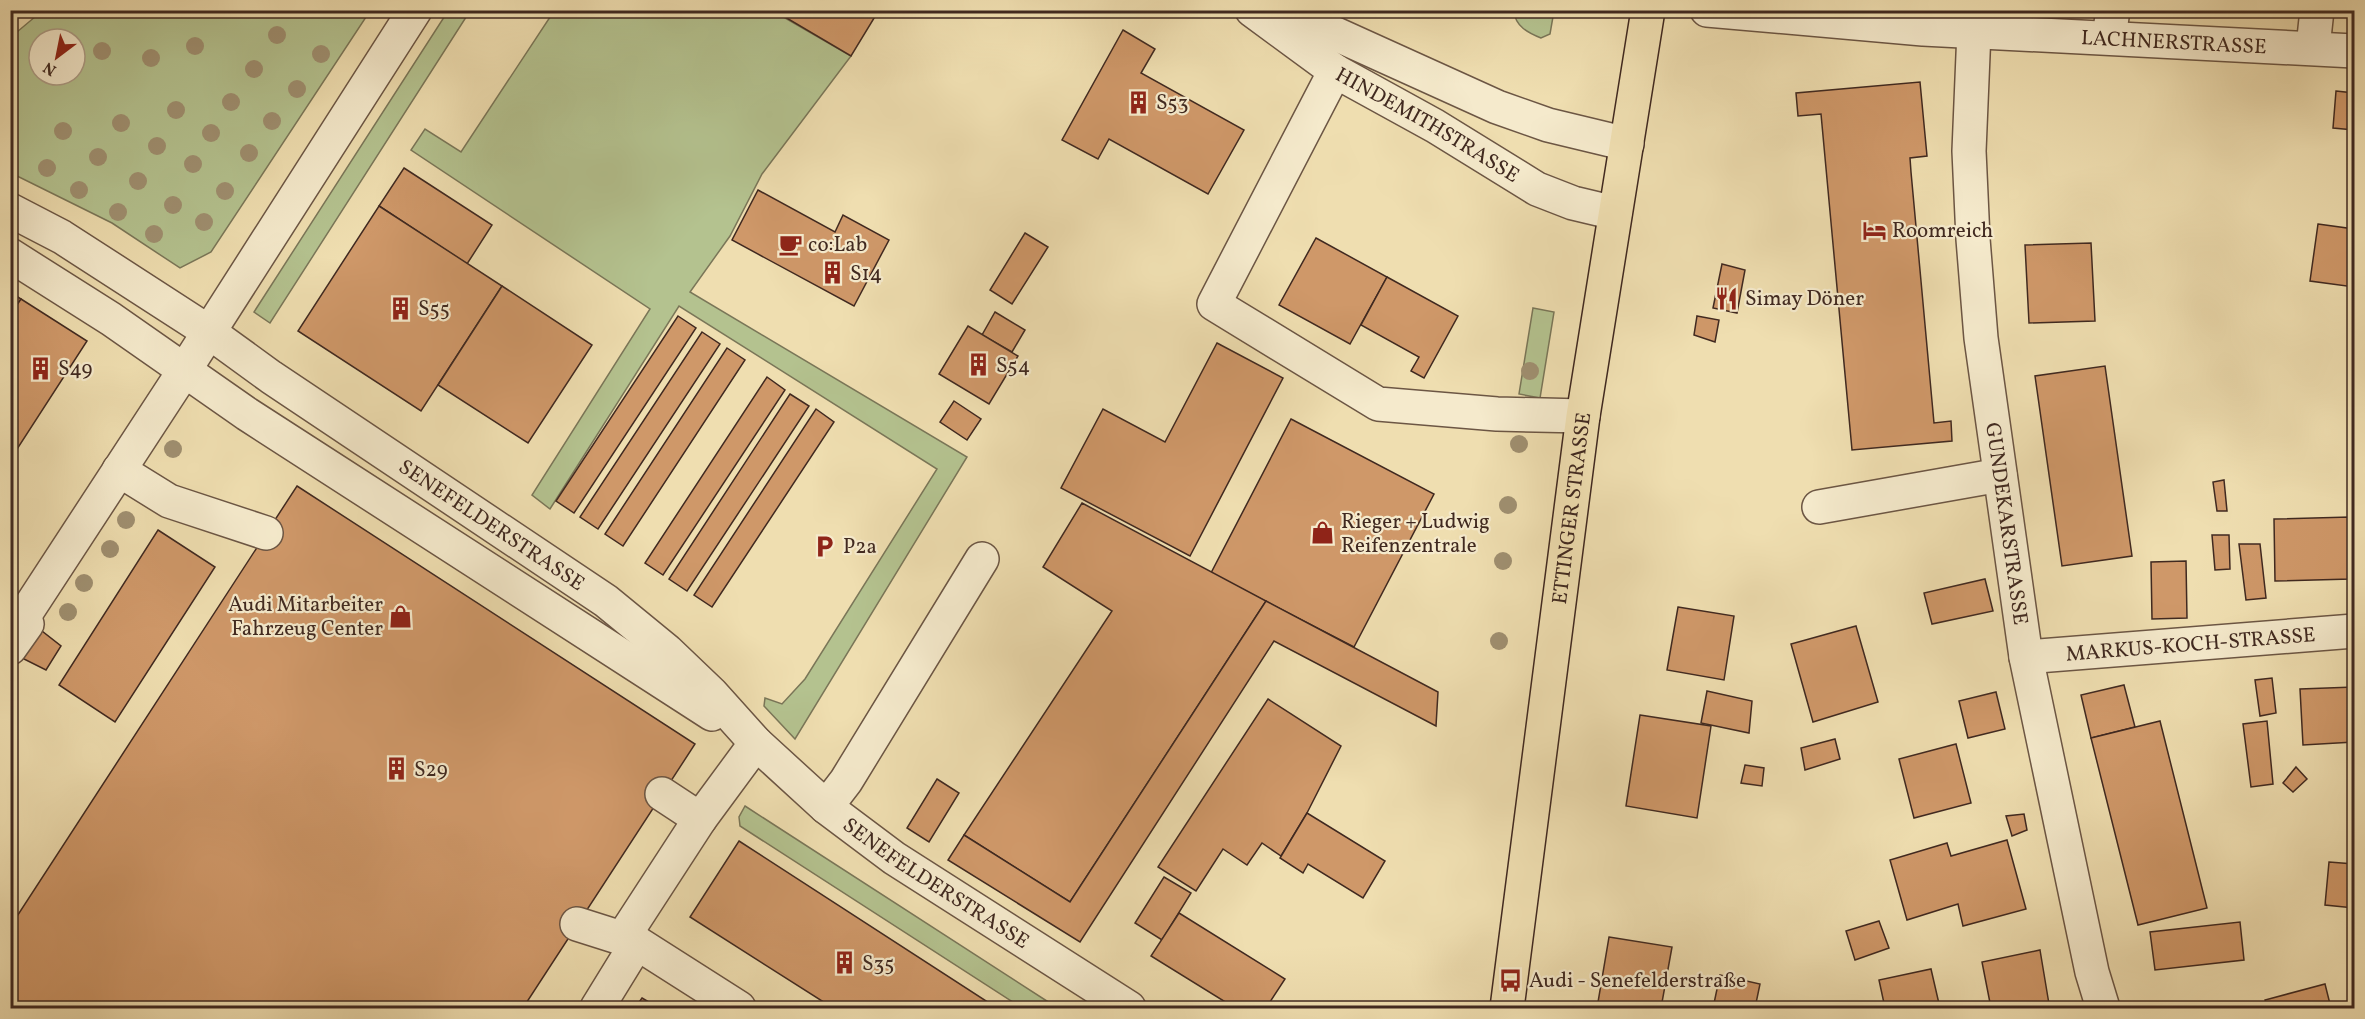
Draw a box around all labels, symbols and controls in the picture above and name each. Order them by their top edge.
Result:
street label: LACHNERSTRASSE [2080,24,2267,63]
north arrow [27,27,87,87]
text: N [39,55,61,80]
street label: HINDEMITHSTRASSE [1330,61,1524,191]
building icon: S53 [1125,89,1151,115]
place label: S53 [1156,89,1188,118]
hotel icon: Roomreich [1861,217,1887,243]
place label: Roomreich [1892,217,1993,246]
cafe icon: co:Lab [777,231,803,257]
place label: co:Lab [808,231,867,260]
building icon: S14 [819,260,845,286]
place label: S14 [850,260,882,289]
restaurant icon: Simay Döner [1714,285,1740,311]
place label: Simay Döner [1745,285,1864,314]
building icon: S55 [387,295,413,321]
place label: S55 [418,295,450,324]
building icon: S54 [965,352,991,378]
place label: S54 [996,352,1030,381]
building icon: S49 [27,355,53,381]
place label: S49 [58,355,92,384]
street label: ETTINGER STRASSE [1546,411,1599,606]
street label: GUNDEKARSTRASSE [1977,421,2034,627]
street label: SENEFELDERSTRASSE [392,453,590,599]
place label: Rieger + Ludwig Reifenzentrale [1341,508,1490,561]
shop icon: Rieger + Ludwig Reifenzentrale [1310,520,1336,546]
parking icon: P2a [812,533,838,559]
place label: P2a [843,533,877,562]
place label: Audi Mitarbeiter Fahrzeug Center [228,591,383,644]
shop icon: Audi Mitarbeiter Fahrzeug Center [388,603,414,629]
street label: MARKUS-KOCH-STRASSE [2065,621,2317,670]
building icon: S29 [383,756,409,782]
place label: S29 [414,756,448,785]
street label: SENEFELDERSTRASSE [836,811,1034,957]
building icon: S35 [831,950,857,976]
place label: S35 [862,950,894,979]
bus stop icon: Audi - Senefelderstraße [1498,967,1524,993]
place label: Audi - Senefelderstraße [1529,967,1746,996]

